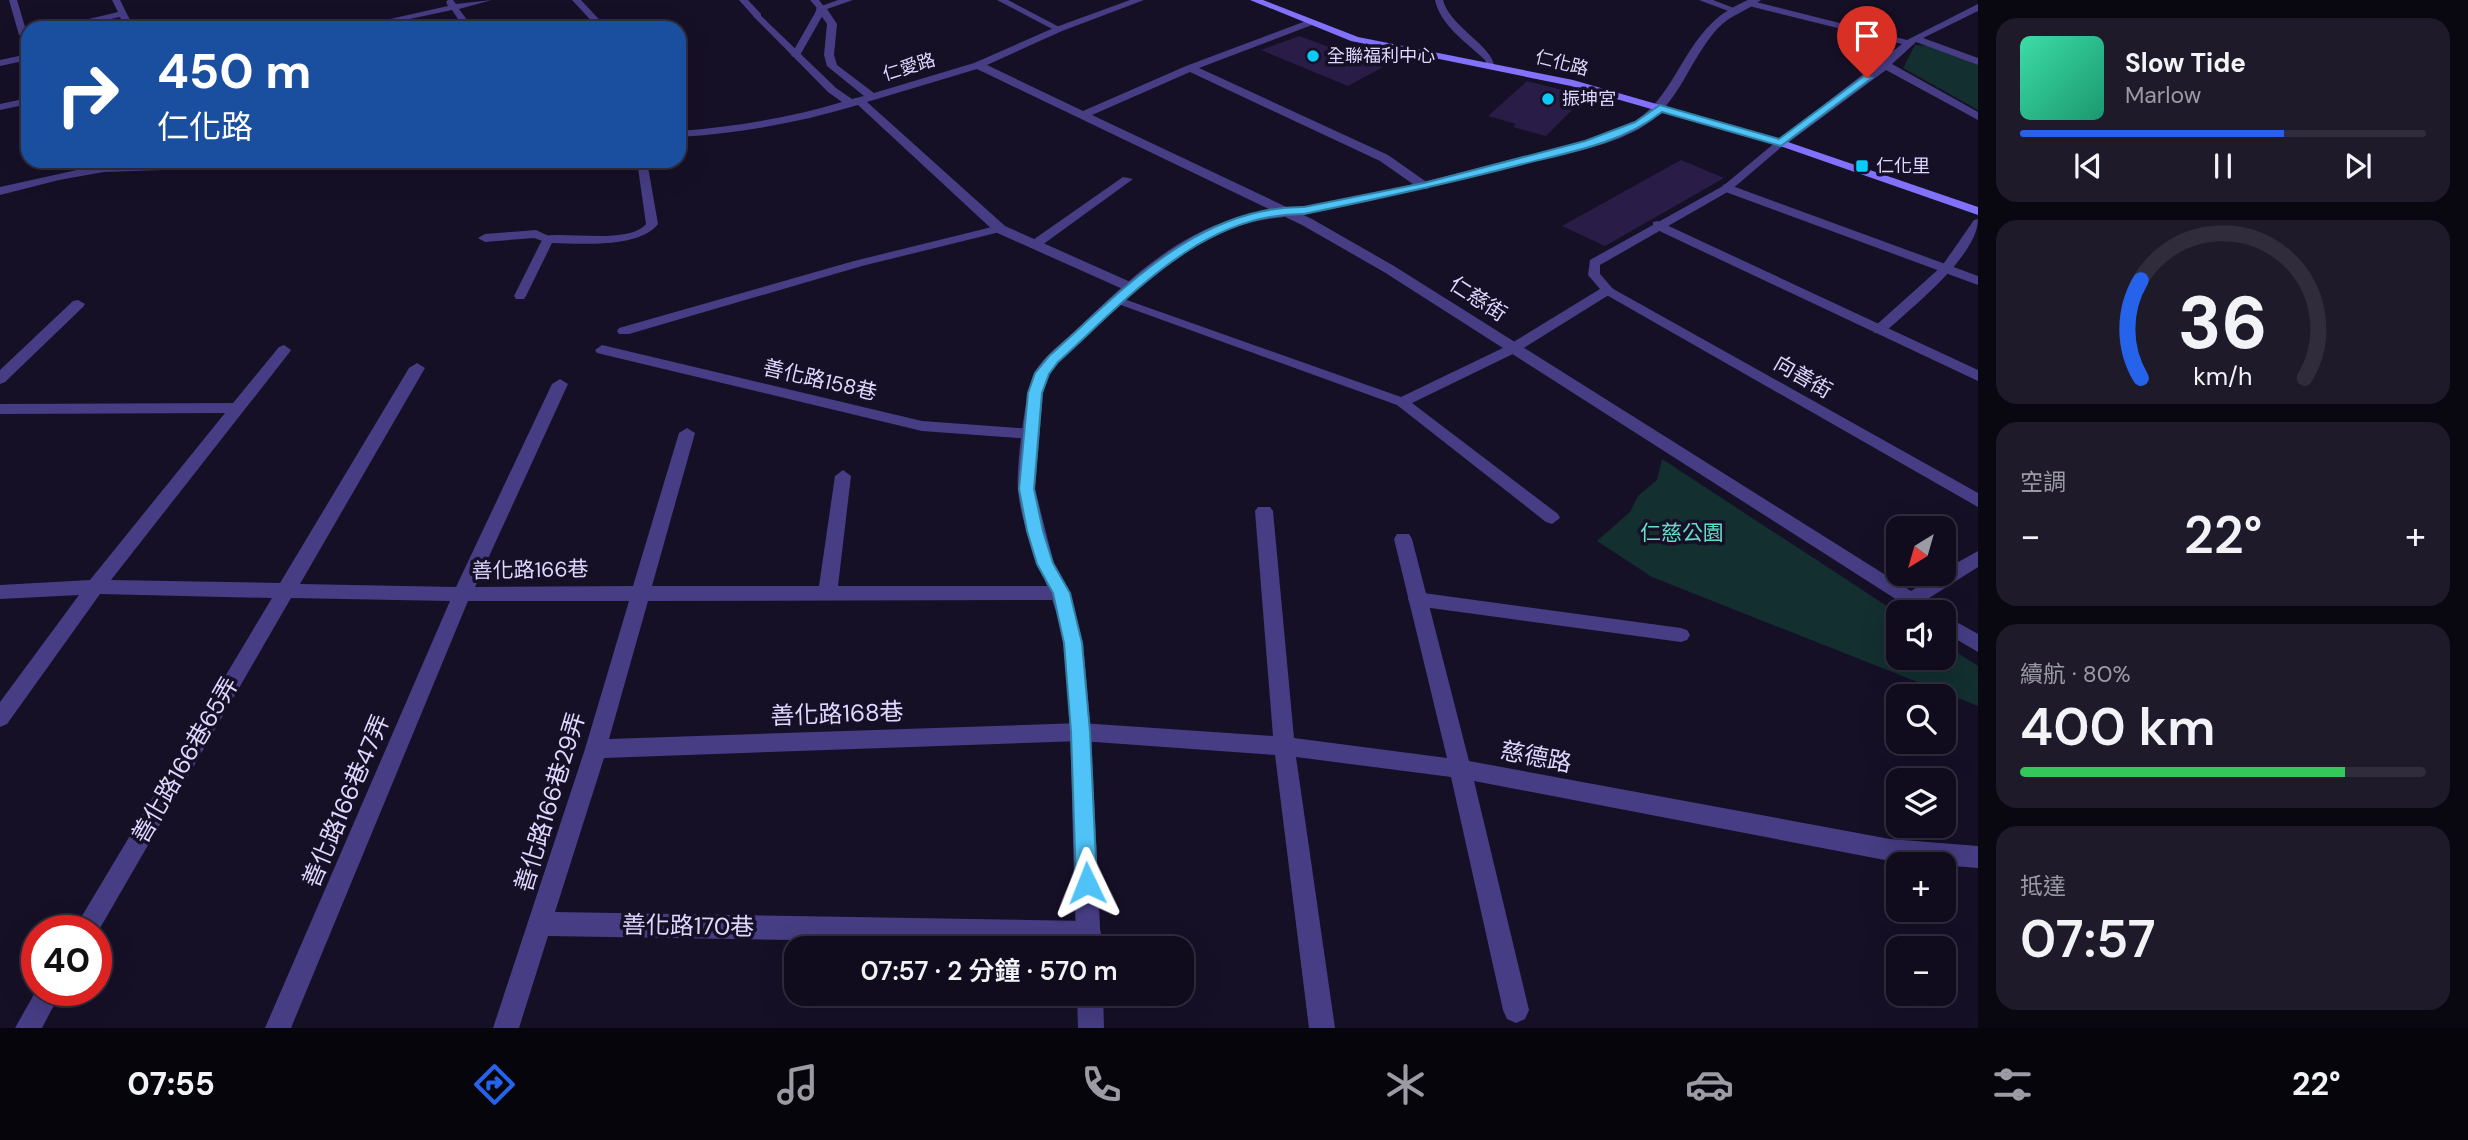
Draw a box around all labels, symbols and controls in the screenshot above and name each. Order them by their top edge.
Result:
pin [1837,6,1897,78]
icon: arrive [1848,17,1886,55]
text: 450 m [157,39,311,103]
place label: 全聯福利中心 [1327,44,1435,68]
street label: 仁化路 [1533,45,1591,81]
text: Slow Tide [2125,46,2246,80]
street label: 仁愛路 [880,48,938,86]
marker: 全聯福利中心 [1305,48,1321,64]
icon: right [42,49,133,140]
text: Marlow [2125,80,2201,110]
place label: 振坤宮 [1562,87,1616,111]
marker: 振坤宮 [1540,91,1556,107]
text: 仁化路 [157,106,253,148]
icon: previous [2069,147,2107,185]
icon: pause [2204,147,2242,185]
icon: next [2339,147,2377,185]
place label: 仁化里 [1876,154,1930,178]
marker: 仁化里 [1854,158,1870,174]
street label: 仁慈街 [1444,270,1512,328]
text: 36 [2178,276,2268,371]
street label: 向善街 [1769,349,1837,405]
street label: 善化路158巷 [760,353,880,407]
text: km/h [2193,360,2253,393]
text: 空調 [2020,467,2066,497]
text: 22° [2184,501,2262,569]
text: − [2020,511,2041,561]
text: + [2405,511,2426,561]
north arrow [1886,516,1956,586]
map controls [1886,516,1956,1006]
park label: 仁慈公園 [1640,519,1724,547]
street label: 善化路166巷 [471,555,589,585]
button: sound [1886,600,1956,670]
text: 續航 · 80% [2020,659,2131,689]
street label: 善化路166巷65弄 [124,671,245,848]
button: search [1886,684,1956,754]
text: 400 km [2020,693,2216,761]
street label: 善化路168巷 [770,696,904,731]
street label: 善化路166巷29弄 [507,708,592,895]
street label: 善化路166巷47弄 [295,710,396,892]
street label: 慈德路 [1498,734,1574,779]
button: layers [1886,768,1956,838]
position arrow [1050,846,1124,920]
button: + [1886,852,1956,922]
text: 抵達 [2020,871,2066,901]
text: 07:57 [2020,905,2156,973]
street label: 善化路170巷 [622,909,754,942]
speed limit sign: 40 [21,915,112,1006]
button: − [1886,936,1956,1006]
text: 07:57 · 2 分鐘 · 570 m [861,954,1117,988]
icon: directions [470,1060,519,1109]
icon: music [773,1060,822,1109]
icon: phone [1077,1060,1126,1109]
icon: climate [1381,1060,1430,1109]
icon: car [1685,1060,1734,1109]
icon: filters [1988,1060,2037,1109]
text: 07:55 [127,1063,215,1105]
text: 22° [2292,1063,2341,1105]

